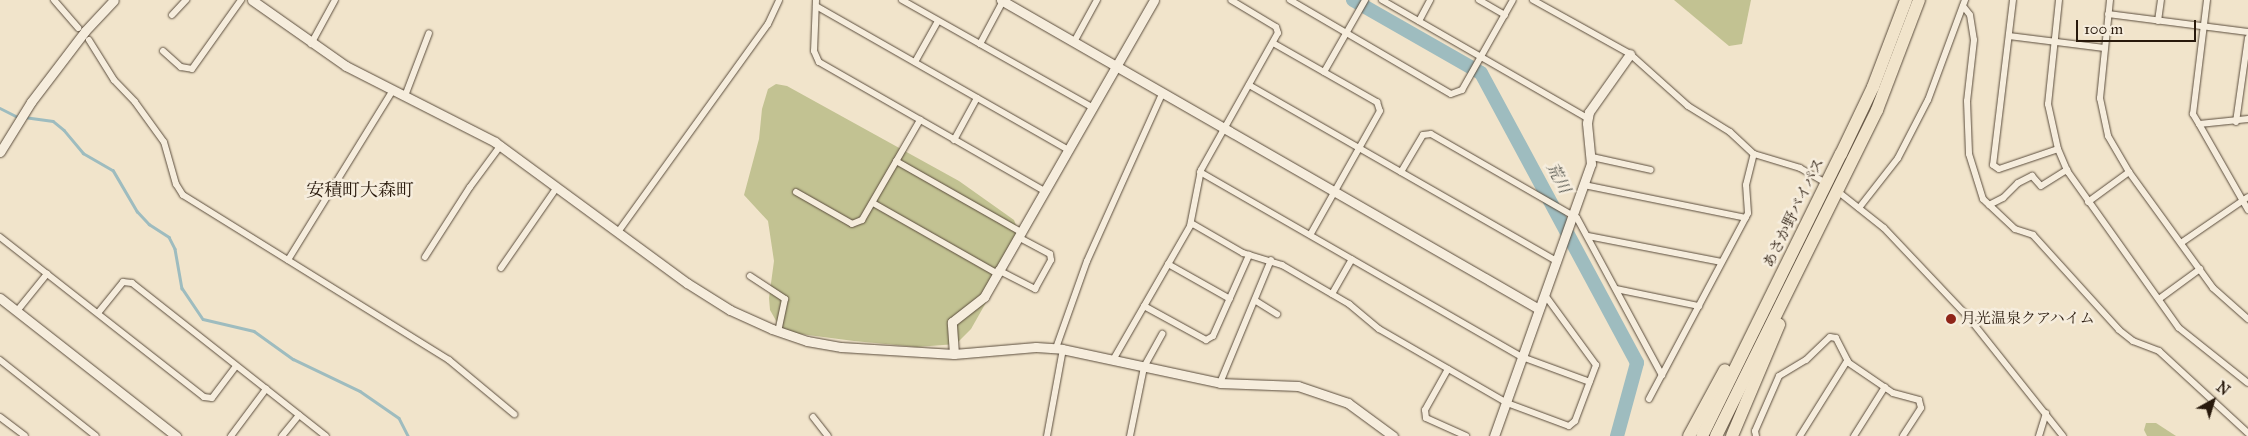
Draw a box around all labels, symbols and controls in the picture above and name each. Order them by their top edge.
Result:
scale bar [2078,10,2198,42]
text: 100 m [2084,20,2123,38]
street label: あさか野バイパス [1760,155,1828,271]
water label: 荒川 [1542,159,1574,197]
district label: 安積町大森町 [306,179,414,201]
place label: 月光温泉クアハイム [1961,310,2096,328]
marker: 月光温泉クアハイム [1945,313,1957,325]
north arrow [2188,376,2238,426]
text: N [2213,379,2233,399]

